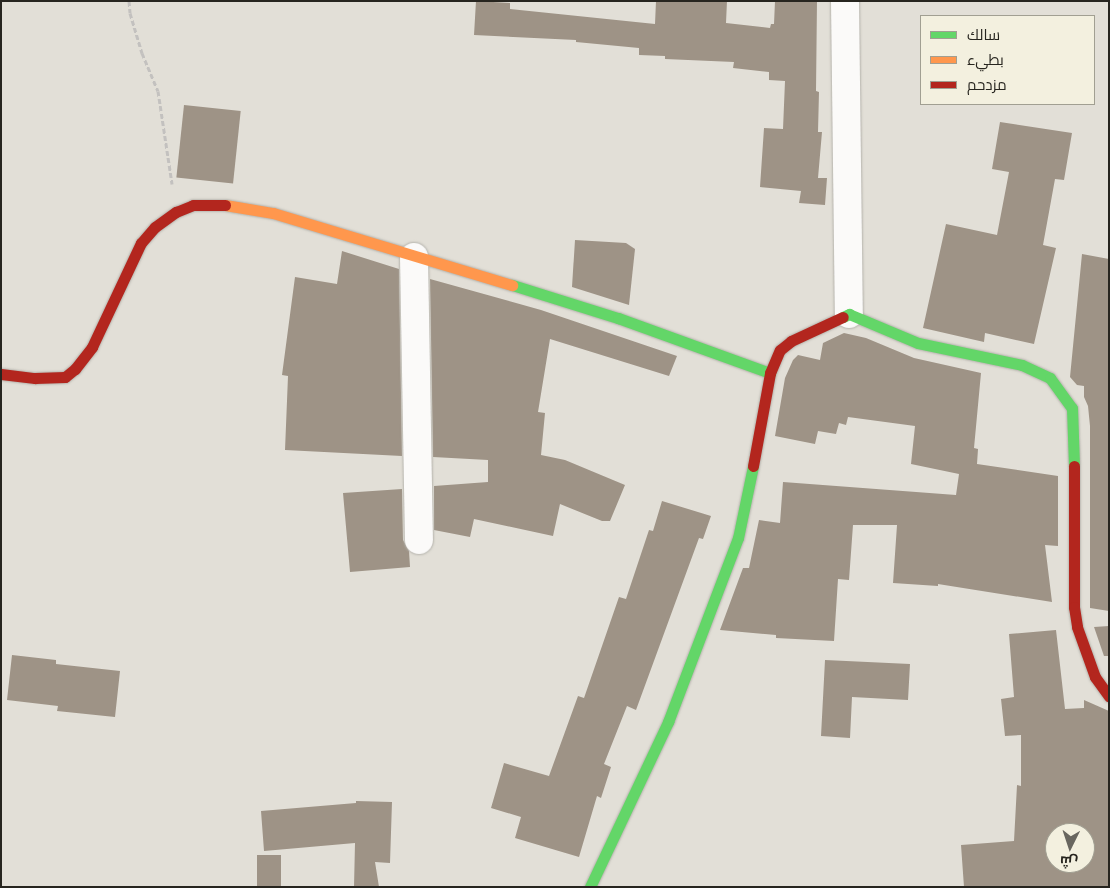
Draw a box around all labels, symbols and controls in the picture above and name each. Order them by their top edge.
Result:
legend [920,15,1095,105]
text: سالك [967,25,1000,43]
text: بطيء [967,50,1004,68]
text: مزدحم [967,75,1007,93]
north arrow [1045,823,1095,873]
text: ش [1059,853,1079,872]

